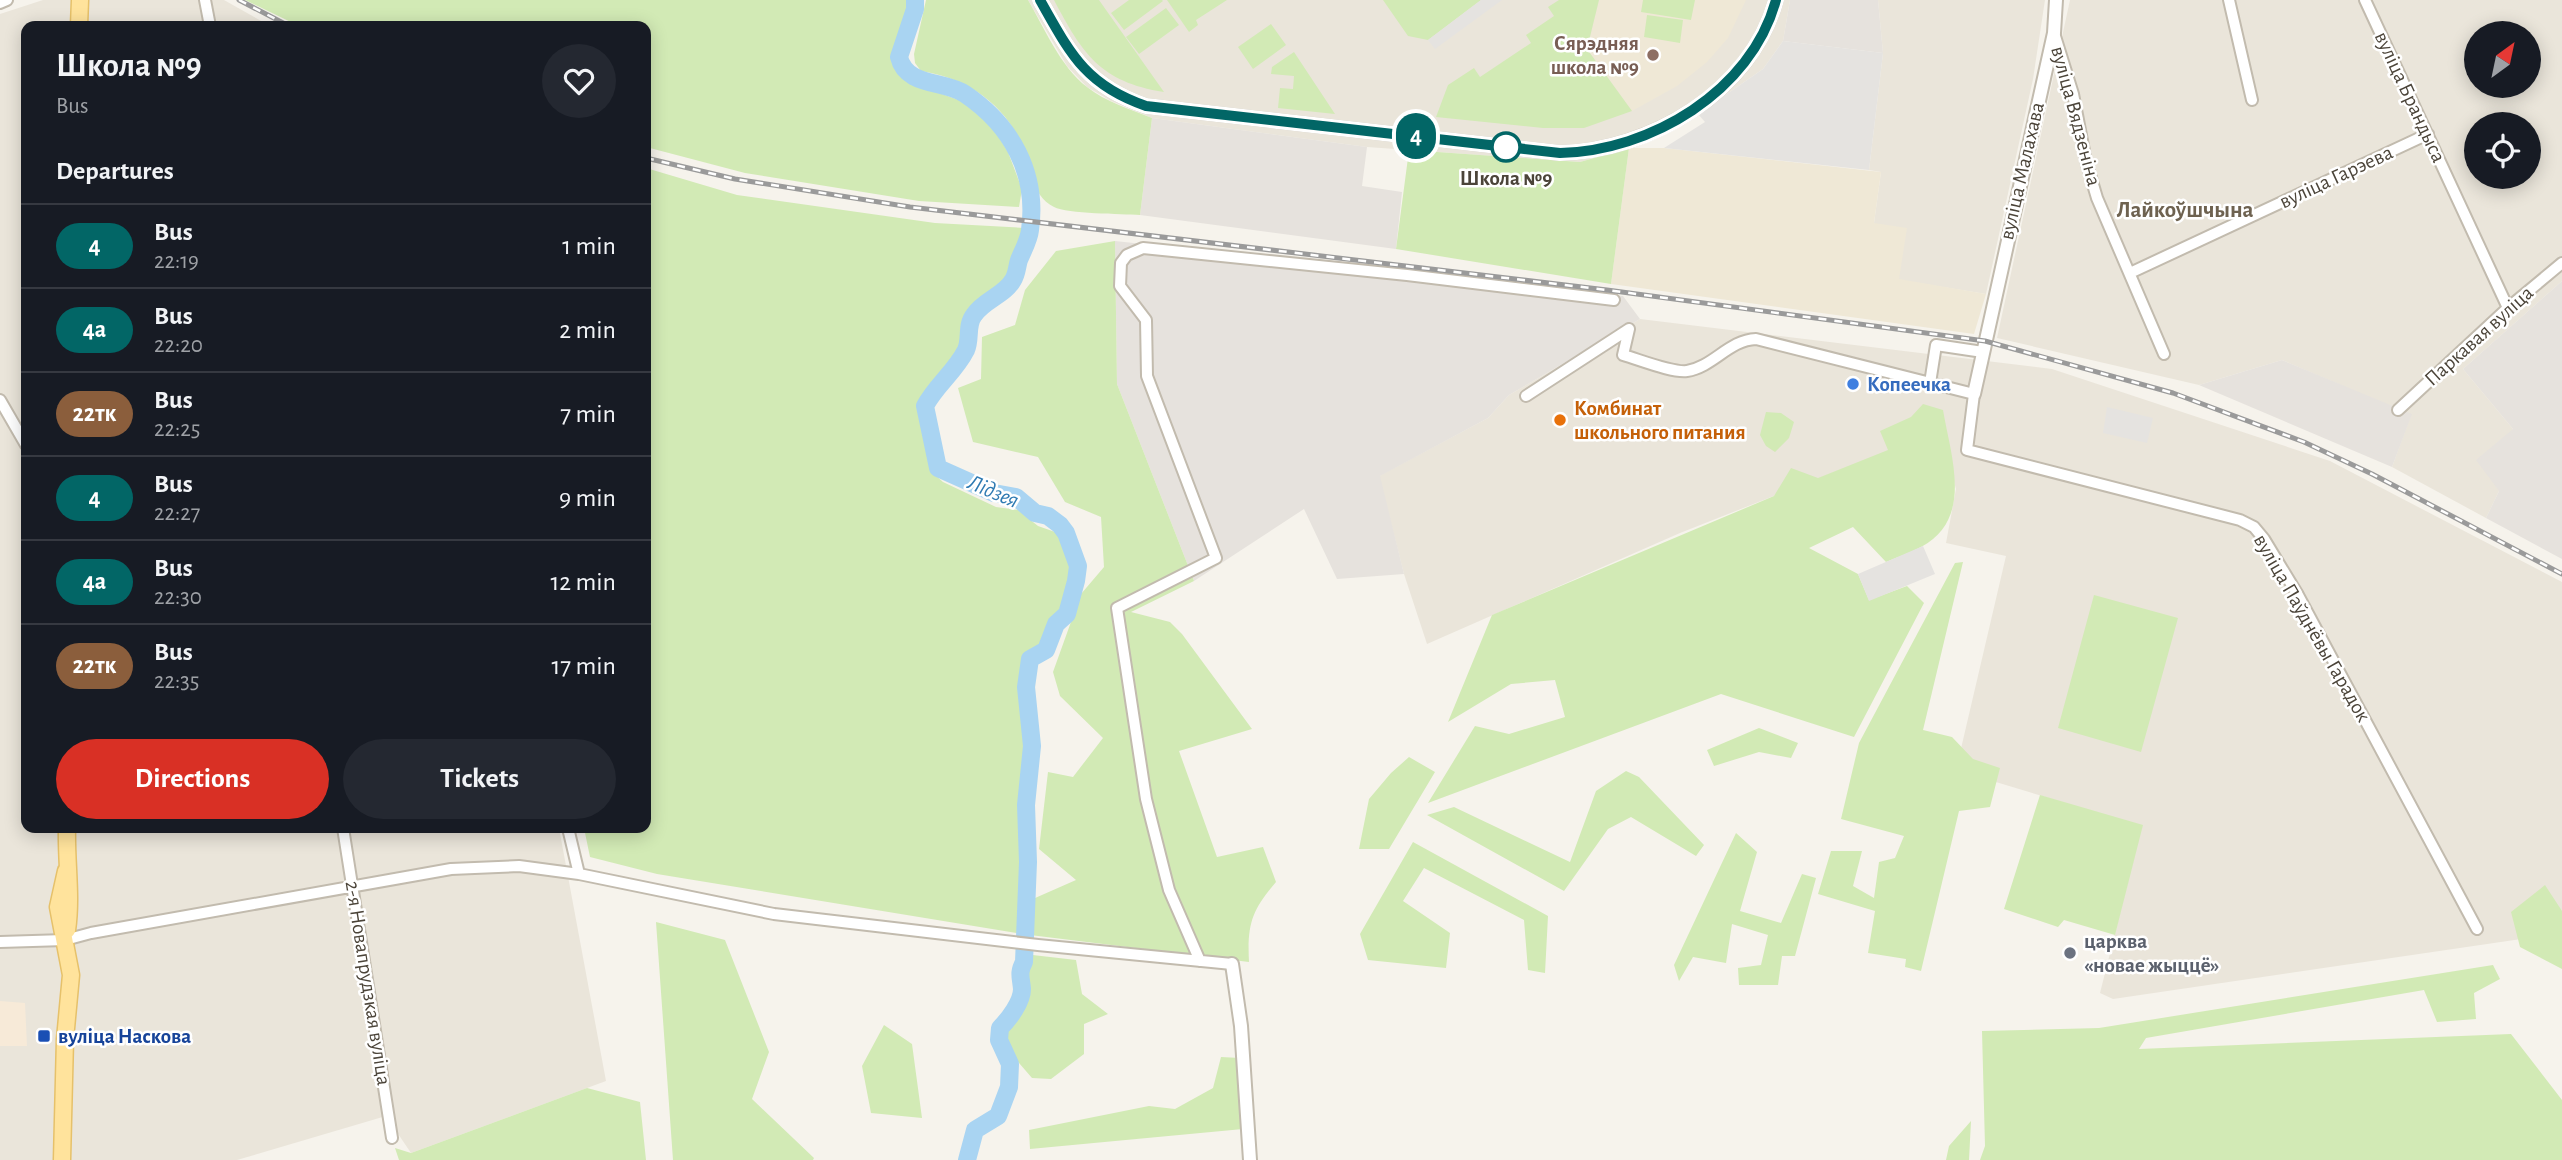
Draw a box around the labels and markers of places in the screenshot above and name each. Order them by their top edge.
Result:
place label: Сярэдняя школа №9 [1551,33,1639,78]
marker: Сярэдняя школа №9 [1645,47,1661,63]
marker: Школа №9 [1491,132,1521,162]
place label: Школа №9 [1460,168,1552,189]
place label: Копеечка [1867,374,1951,395]
marker: Копеечка [1845,376,1861,392]
place label: Комбинат школьного питания [1574,398,1746,443]
marker: Комбинат школьного питания [1552,412,1568,428]
place label: царква «новае жыццё» [2084,931,2220,976]
marker: царква «новае жыццё» [2062,945,2078,961]
place label: вуліца Наскова [58,1026,191,1047]
marker: вуліца Наскова [36,1028,52,1044]

